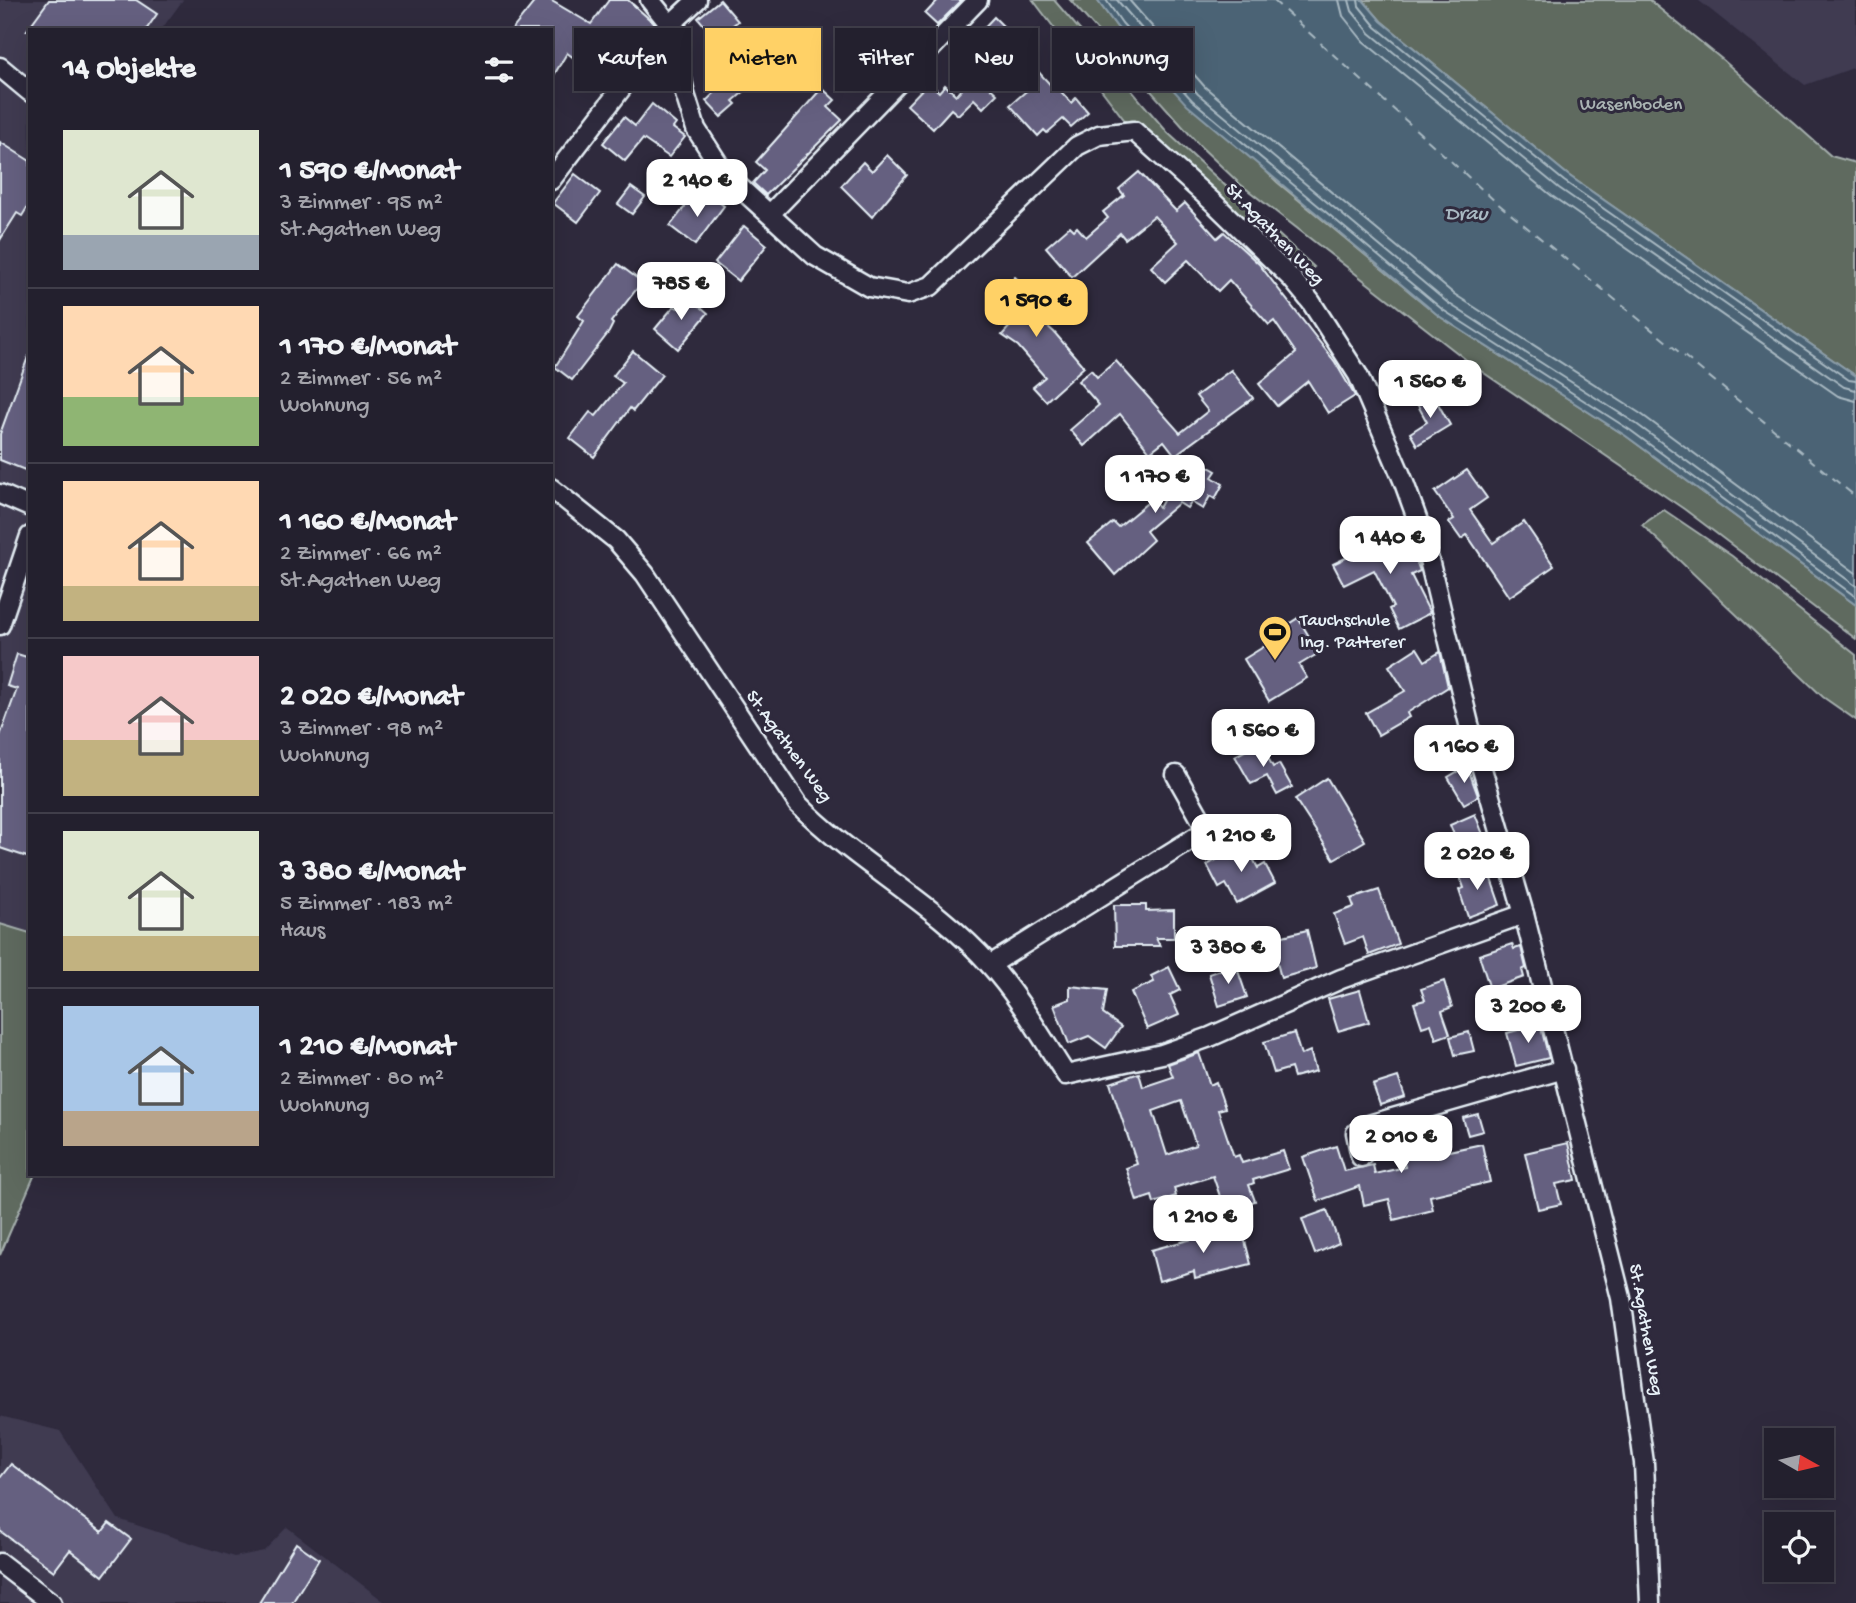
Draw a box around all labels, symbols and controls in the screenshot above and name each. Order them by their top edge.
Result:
chip: Kaufen [574,28,691,91]
chip: Mieten [705,28,821,91]
chip: Filter [835,28,936,91]
chip: Neu [950,28,1038,91]
chip: Wohnung [1052,28,1193,91]
icon: filters [480,51,518,89]
text: 14 Objekte [63,53,196,88]
park label: Wasenboden [1580,94,1682,117]
text: 1 590 €/Monat [280,155,459,190]
icon: home [119,158,203,242]
pin: 2 140 € [632,160,762,219]
text: 2 140 € [662,168,732,195]
street label: St.Agathen Weg [1219,179,1329,291]
text: 3 Zimmer · 95 m² [280,190,443,217]
water label: Drau [1445,203,1489,228]
text: St.Agathen Weg [280,217,441,244]
pin: 785 € [632,262,730,322]
text: 785 € [653,271,709,298]
pin: 1 590 € [971,280,1101,339]
text: 1 590 € [1001,288,1071,315]
text: 1 170 €/Monat [280,331,456,366]
icon: home [119,334,203,418]
pin: 1 560 € [1365,360,1495,420]
text: 2 Zimmer · 56 m² [280,366,442,393]
text: 1 560 € [1395,369,1465,396]
text: Wohnung [280,393,370,420]
pin: 1 170 € [1090,456,1220,515]
text: 1 170 € [1121,464,1189,491]
text: 1 160 €/Monat [280,506,455,541]
icon: home [119,509,203,593]
pin: 1 440 € [1325,516,1455,576]
text: 1 440 € [1356,525,1424,552]
text: 2 Zimmer · 66 m² [280,541,442,568]
text: St.Agathen Weg [280,568,441,595]
place label: Tauchschule Ing. Patterer [1299,610,1407,655]
sports icon: Tauchschule Ing. Patterer [1256,613,1294,662]
text: 2 020 €/Monat [280,681,462,716]
icon: home [119,684,203,768]
street label: St.Agathen Weg [740,686,837,808]
pin: 1 560 € [1198,710,1328,769]
text: 3 Zimmer · 98 m² [280,716,443,743]
text: 1 560 € [1228,718,1298,745]
pin: 1 160 € [1399,726,1529,785]
text: 1 160 € [1430,734,1498,761]
text: Wohnung [280,743,370,770]
pin: 1 210 € [1176,814,1306,874]
text: 1 210 € [1207,823,1275,850]
pin: 2 020 € [1412,832,1542,892]
text: 2 020 € [1440,841,1514,868]
text: 3 380 €/Monat [280,856,463,891]
icon: home [119,859,203,943]
text: 5 Zimmer · 183 m² [280,891,453,918]
text: Haus [280,918,325,945]
pin: 3 380 € [1163,926,1293,986]
text: 3 380 € [1191,935,1265,962]
pin: 3 200 € [1463,986,1593,1045]
text: 3 200 € [1491,994,1565,1021]
text: 1 210 €/Monat [280,1031,455,1066]
icon: home [119,1034,203,1118]
text: 2 Zimmer · 80 m² [280,1066,444,1093]
text: Wohnung [280,1093,370,1120]
pin: 2 010 € [1336,1116,1466,1175]
text: 2 010 € [1365,1124,1437,1151]
pin: 1 210 € [1138,1196,1268,1255]
text: 1 210 € [1169,1204,1237,1231]
street label: St.Agathen Weg [1622,1262,1668,1398]
north arrow [1764,1428,1834,1498]
map controls [1764,1428,1834,1582]
button: locate [1764,1512,1834,1582]

